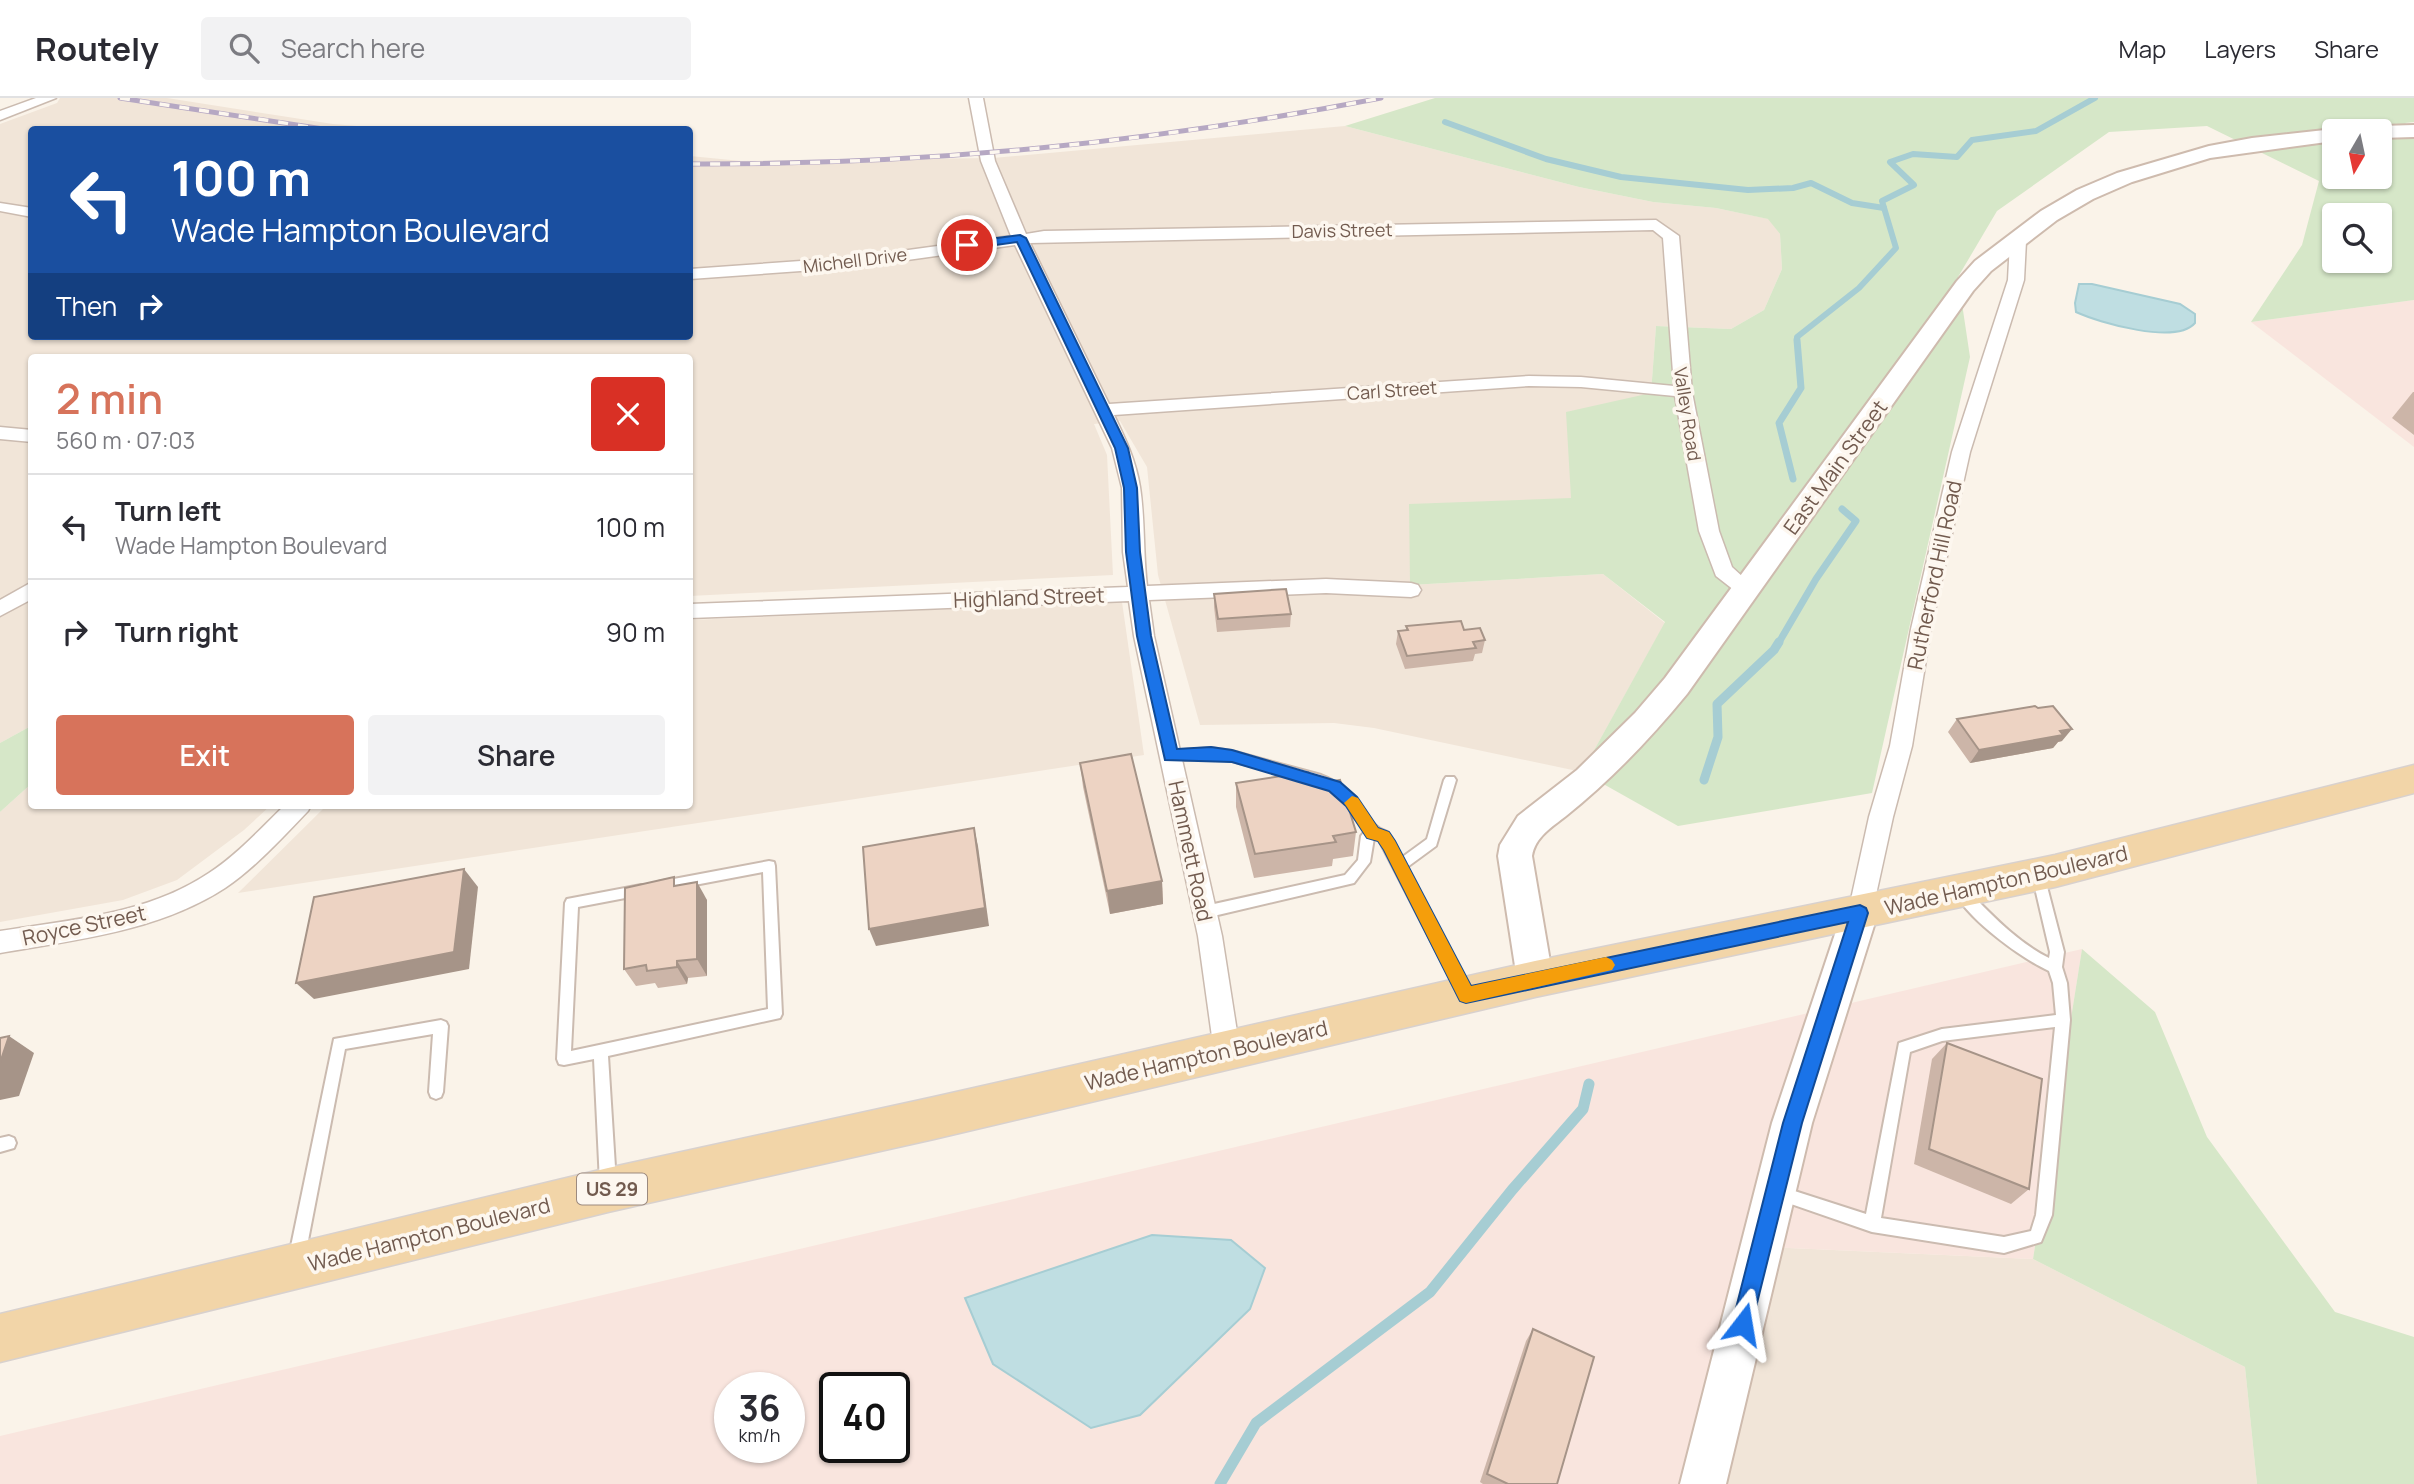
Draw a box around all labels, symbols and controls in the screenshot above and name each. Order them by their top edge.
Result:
search box [201,17,691,80]
text: Routely [35,26,159,71]
icon: search [225,29,263,67]
text: Search here [281,30,425,66]
text: Map [2119,32,2166,65]
text: Layers [2204,32,2276,65]
text: Share [2314,32,2379,65]
north arrow [2322,119,2392,189]
map controls [2322,119,2392,273]
text: 100 m [171,144,311,211]
icon: left [56,154,147,245]
button: search [2322,203,2392,273]
text: Wade Hampton Boulevard [171,208,550,252]
pin [937,215,997,275]
street label: Davis Street [1291,217,1393,243]
icon: arrive [948,226,986,264]
street label: Michell Drive [802,242,908,278]
icon: right [131,287,169,325]
text: Then [56,288,117,324]
street label: Valley Road [1669,365,1707,463]
text: 2 min [56,369,163,427]
street label: Carl Street [1346,375,1438,405]
button: close [591,377,665,451]
street label: East Main Street [1777,394,1893,540]
text: 560 m · 07:03 [56,424,195,456]
street label: Rutherford Hill Road [1900,478,1968,672]
text: Turn left [115,493,222,529]
icon: left [56,508,94,546]
text: 100 m [596,509,665,545]
text: Wade Hampton Boulevard [115,529,387,561]
street label: Highland Street [953,580,1105,614]
icon: right [56,613,94,651]
text: Turn right [115,614,239,650]
text: 90 m [606,614,665,650]
button: Exit [56,715,354,795]
button: Share [368,715,665,795]
street label: Hammett Road [1162,778,1220,924]
street label: Wade Hampton Boulevard [1882,838,2130,922]
street label: Royce Street [20,898,148,952]
street label: Wade Hampton Boulevard [1082,1013,1330,1097]
road number: US 29 [577,1174,647,1204]
street label: Wade Hampton Boulevard [305,1190,553,1278]
position arrow [1706,1287,1780,1361]
speed limit sign: 40 [819,1372,910,1463]
text: 36 [738,1384,781,1432]
text: km/h [739,1423,780,1447]

